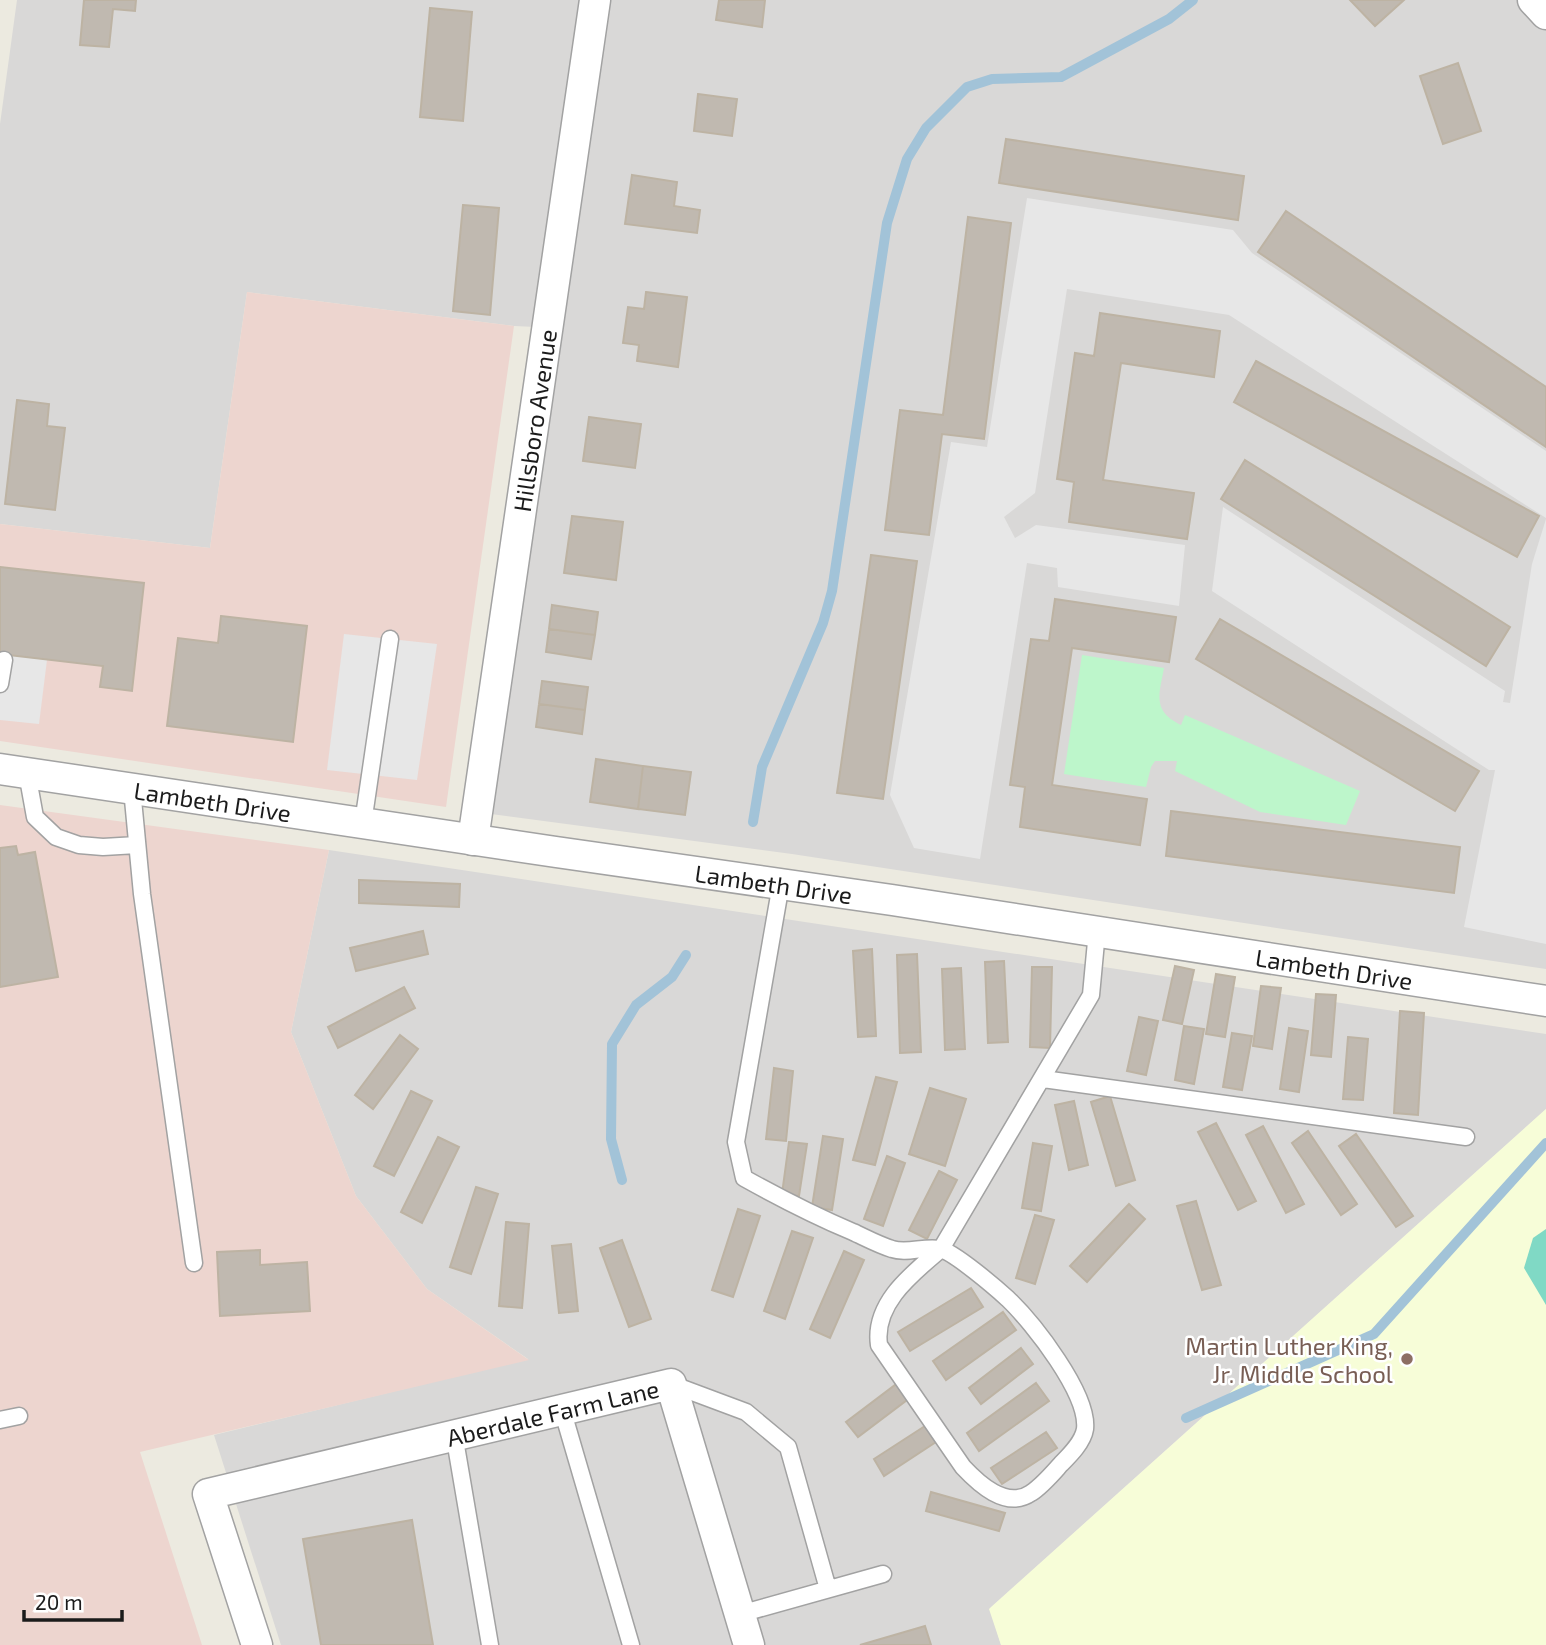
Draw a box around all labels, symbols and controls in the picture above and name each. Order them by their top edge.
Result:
street label: Hillsboro Avenue [506,327,562,514]
street label: Lambeth Drive [132,775,293,827]
street label: Lambeth Drive [693,858,854,909]
street label: Lambeth Drive [1254,942,1415,995]
place label: Martin Luther King, Jr. Middle School [1185,1331,1393,1388]
marker: Martin Luther King, Jr. Middle School [1399,1351,1415,1367]
street label: Aberdale Farm Lane [444,1373,662,1451]
scale bar [24,1578,122,1622]
text: 20 m [35,1589,83,1614]

